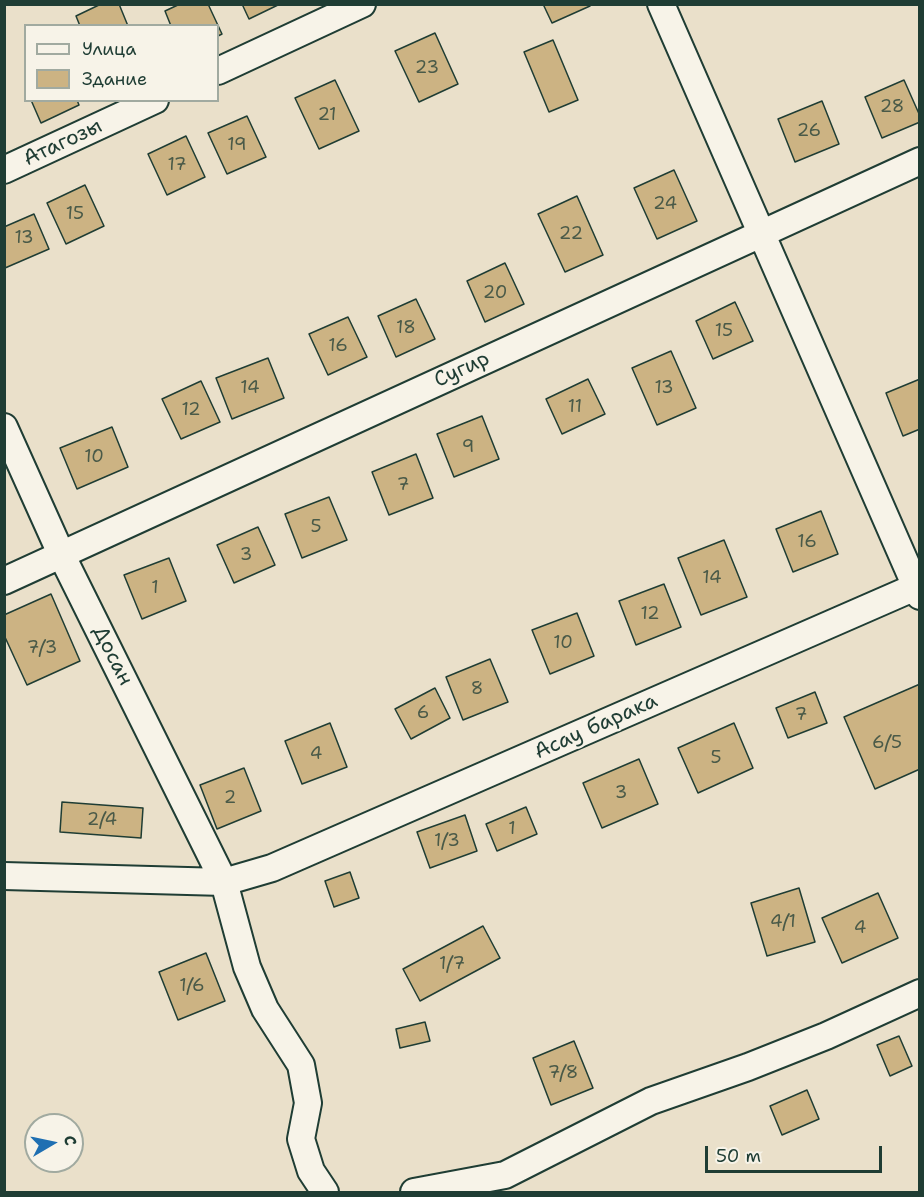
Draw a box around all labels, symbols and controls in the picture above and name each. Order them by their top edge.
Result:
legend [24,24,219,102]
text: Улица [82,37,136,61]
house number: 23 [415,57,439,79]
text: Здание [82,67,147,91]
house number: 28 [880,96,904,118]
house number: 21 [317,104,337,126]
street label: Атагозы [20,114,106,172]
house number: 26 [797,120,821,142]
house number: 19 [227,134,247,156]
house number: 17 [167,154,187,176]
house number: 24 [653,193,677,215]
house number: 15 [66,203,84,225]
house number: 22 [559,223,583,245]
house number: 13 [14,227,34,249]
house number: 20 [483,282,507,304]
house number: 18 [396,317,416,339]
house number: 15 [715,320,733,342]
house number: 16 [328,335,348,357]
street label: Сугир [430,346,494,394]
house number: 14 [240,377,260,399]
house number: 13 [654,377,674,399]
house number: 11 [568,396,582,418]
house number: 12 [181,399,201,421]
house number: 9 [462,436,474,458]
house number: 10 [84,446,104,468]
house number: 7 [397,474,409,496]
house number: 5 [310,516,322,538]
house number: 16 [797,531,817,553]
house number: 3 [240,544,252,566]
house number: 14 [702,567,722,589]
house number: 1 [151,577,159,599]
house number: 12 [640,603,660,625]
street label: Досан [86,622,138,690]
house number: 10 [553,632,573,654]
house number: 7/3 [27,637,57,659]
house number: 8 [471,678,483,700]
street label: Асау барака [531,689,661,765]
house number: 6 [417,702,429,724]
house number: 7 [795,704,807,726]
house number: 6/5 [872,732,902,754]
house number: 4 [310,743,322,765]
house number: 5 [710,747,722,769]
house number: 3 [615,782,627,804]
house number: 2 [224,787,236,809]
house number: 2/4 [87,809,117,831]
house number: 1 [508,818,516,840]
house number: 1/3 [434,830,460,852]
house number: 4/1 [770,911,796,933]
house number: 4 [854,917,866,939]
house number: 1/7 [439,953,465,975]
house number: 1/6 [179,975,205,997]
house number: 7/8 [548,1062,578,1084]
north arrow [24,1113,84,1173]
text: С [59,1134,81,1147]
scale bar [708,1134,885,1172]
text: 50 m [716,1144,761,1168]

